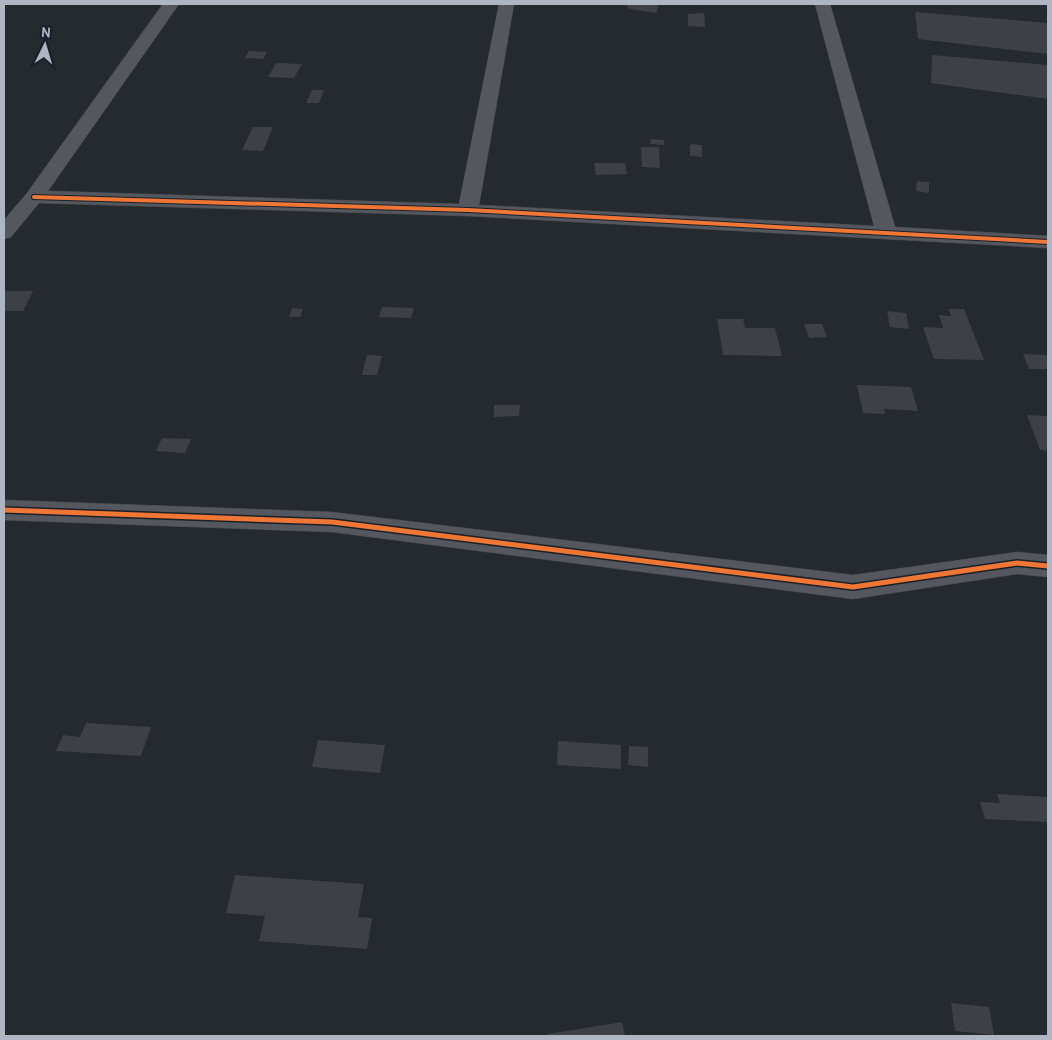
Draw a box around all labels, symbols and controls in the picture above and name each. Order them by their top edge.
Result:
north arrow [20,20,70,70]
text: N [41,23,52,41]

